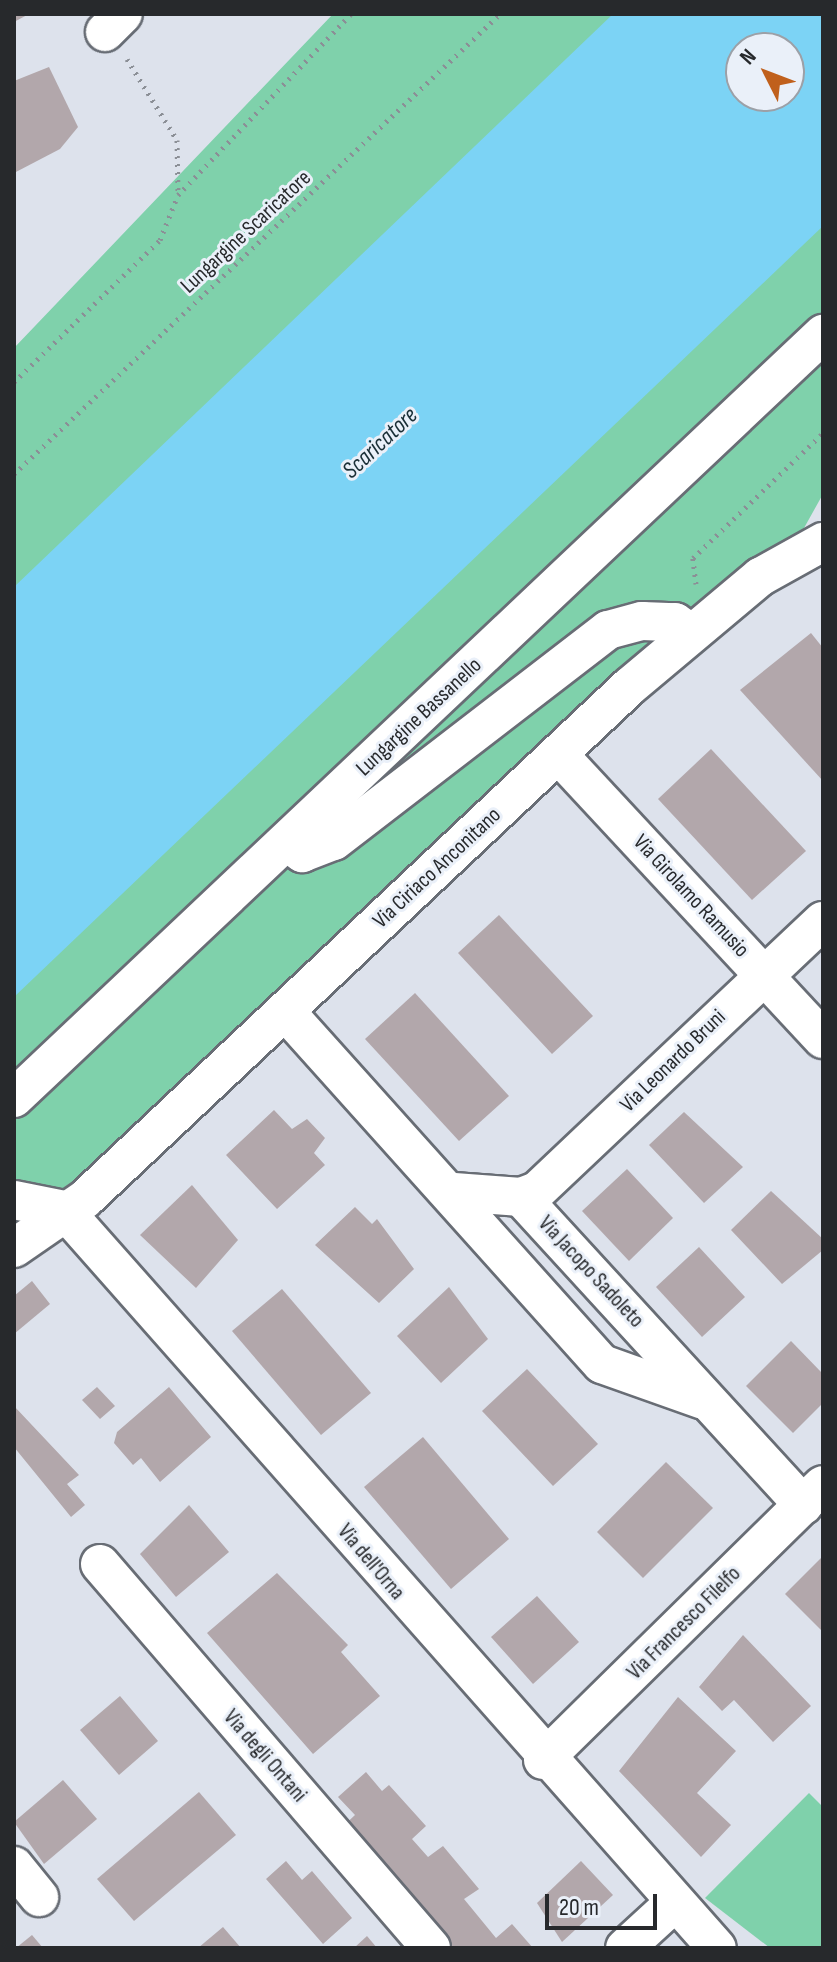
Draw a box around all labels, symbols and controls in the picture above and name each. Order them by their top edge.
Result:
north arrow [725,32,805,112]
text: N [734,44,762,70]
street label: Lungargine Scaricatore [175,165,317,299]
water label: Scaricatore [337,401,423,485]
street label: Lungargine Bassanello [351,652,487,782]
street label: Via Ciriaco Anconitano [368,802,506,934]
street label: Via Girolamo Ramusio [627,829,755,963]
street label: Via Leonardo Bruni [615,1004,731,1118]
street label: Via Jacopo Sadoleto [533,1211,649,1333]
street label: Via dell'Orna [332,1519,410,1605]
street label: Via Francesco Filelfo [622,1561,746,1685]
street label: Via degli Ontani [218,1704,312,1808]
scale bar [549,1878,661,1928]
text: 20 m [559,1893,599,1922]

